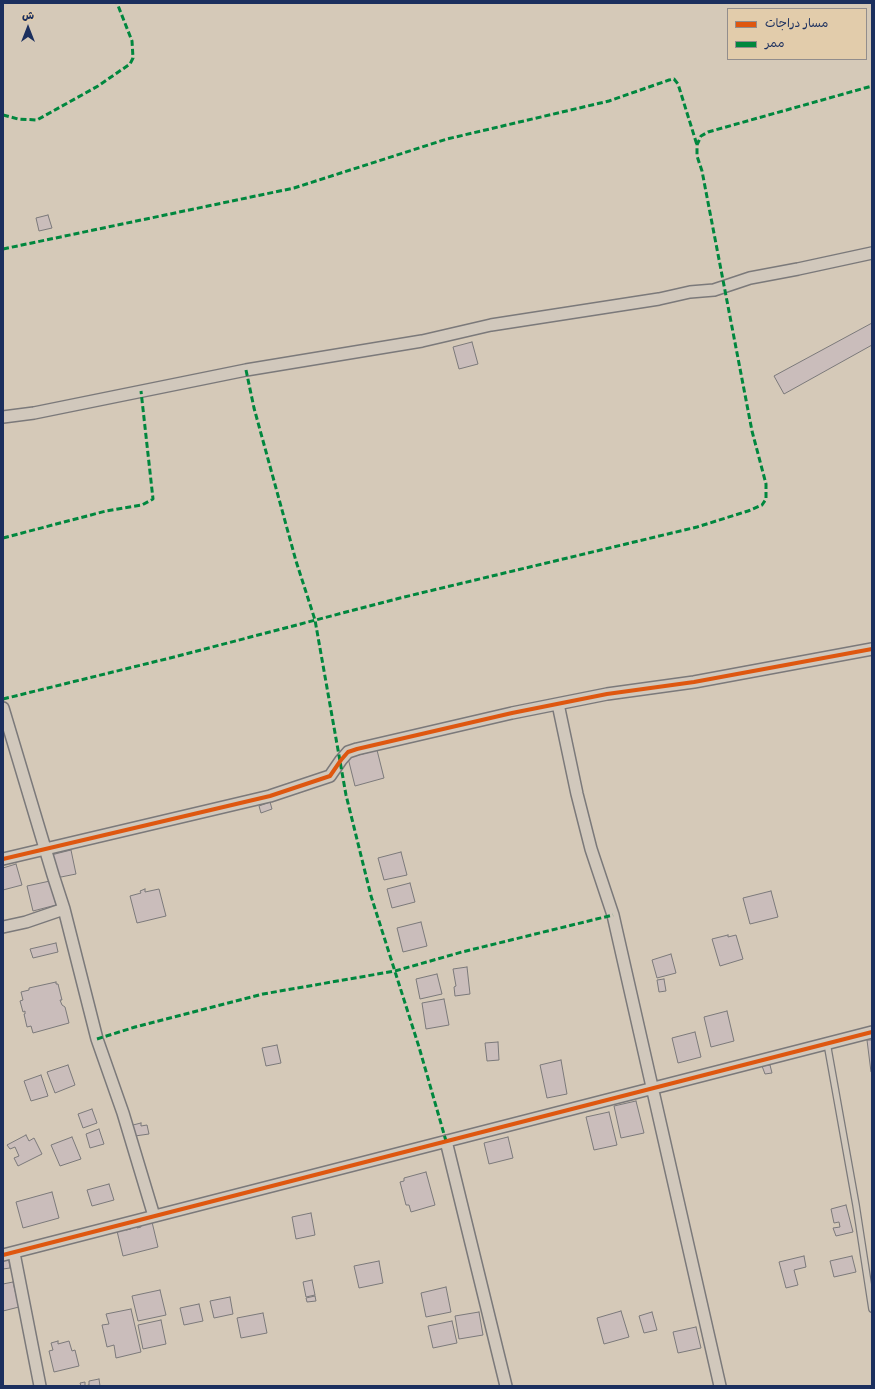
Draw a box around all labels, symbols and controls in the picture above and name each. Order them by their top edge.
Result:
north arrow [8,8,48,48]
text: ش [22,8,34,24]
legend [727,8,867,60]
text: مسار دراجات [765,15,828,33]
text: ممر [765,35,784,53]

